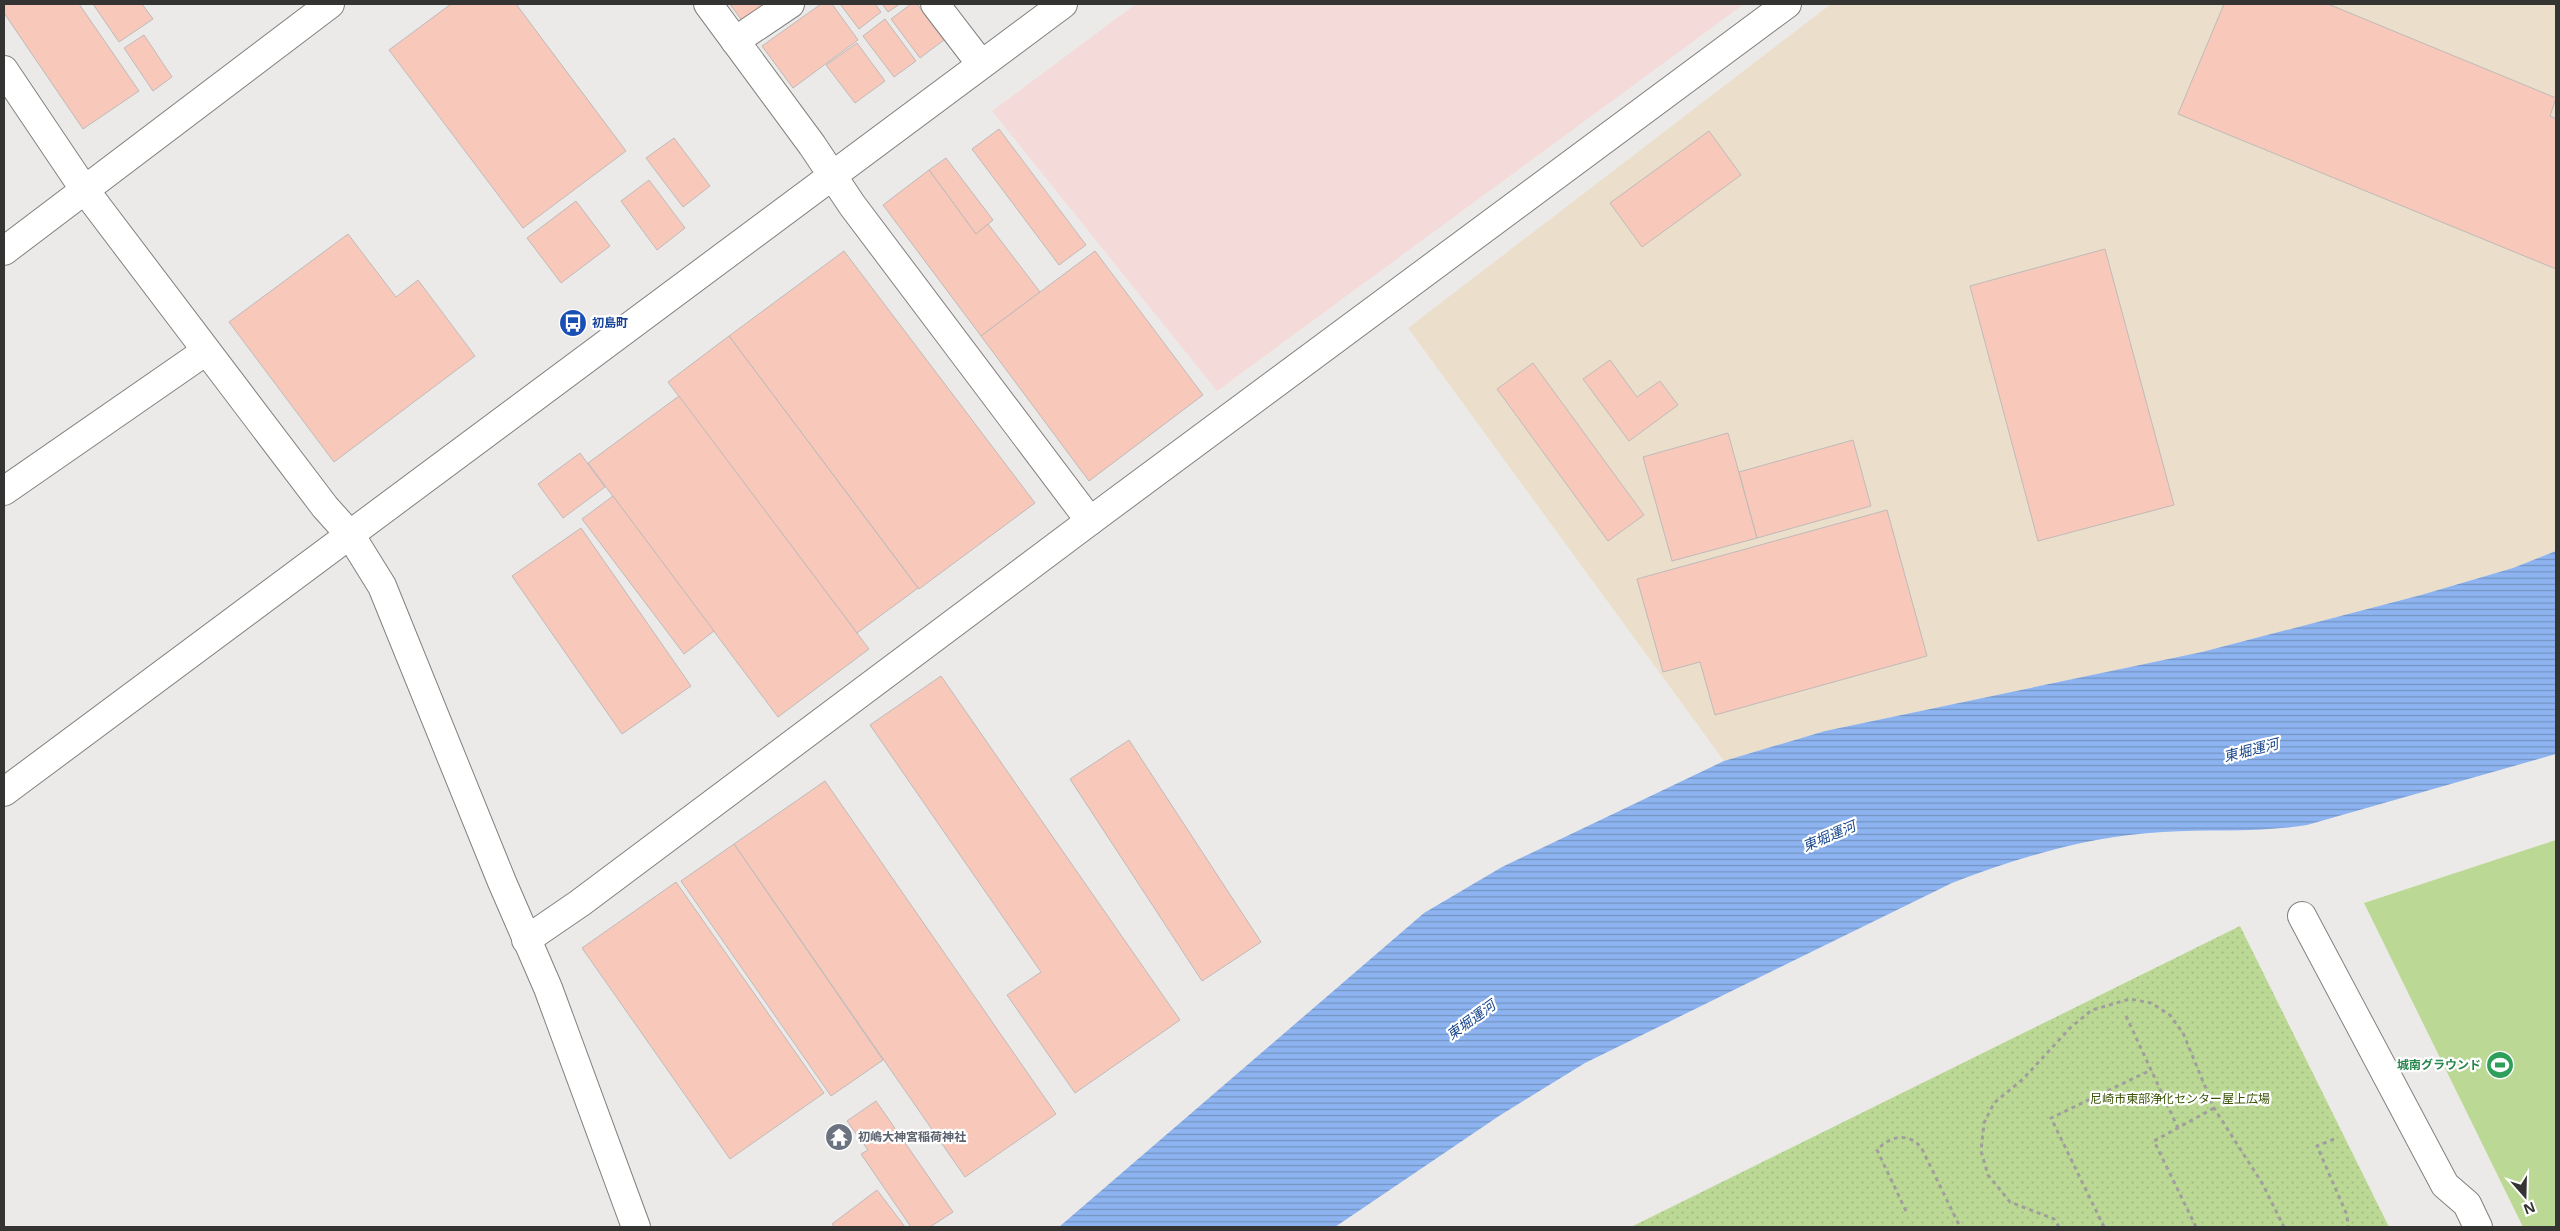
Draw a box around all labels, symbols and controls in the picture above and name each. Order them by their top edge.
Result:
bus stop icon: 初島町 [558,308,588,338]
place label: 初島町 [592,314,628,331]
water label: 東堀運河 [2221,733,2283,766]
water label: 東堀運河 [1799,815,1861,855]
water label: 東堀運河 [1442,994,1501,1044]
sports icon: 城南グラウンド [2485,1050,2515,1080]
place label: 城南グラウンド [2397,1056,2481,1073]
park label: 尼崎市東部浄化センター屋上広場 [2090,1090,2270,1107]
temple icon: 初嶋大神宮稲荷神社 [824,1122,854,1152]
place label: 初嶋大神宮稲荷神社 [858,1128,966,1145]
north arrow [2500,1171,2550,1221]
text: N [2521,1198,2538,1220]

